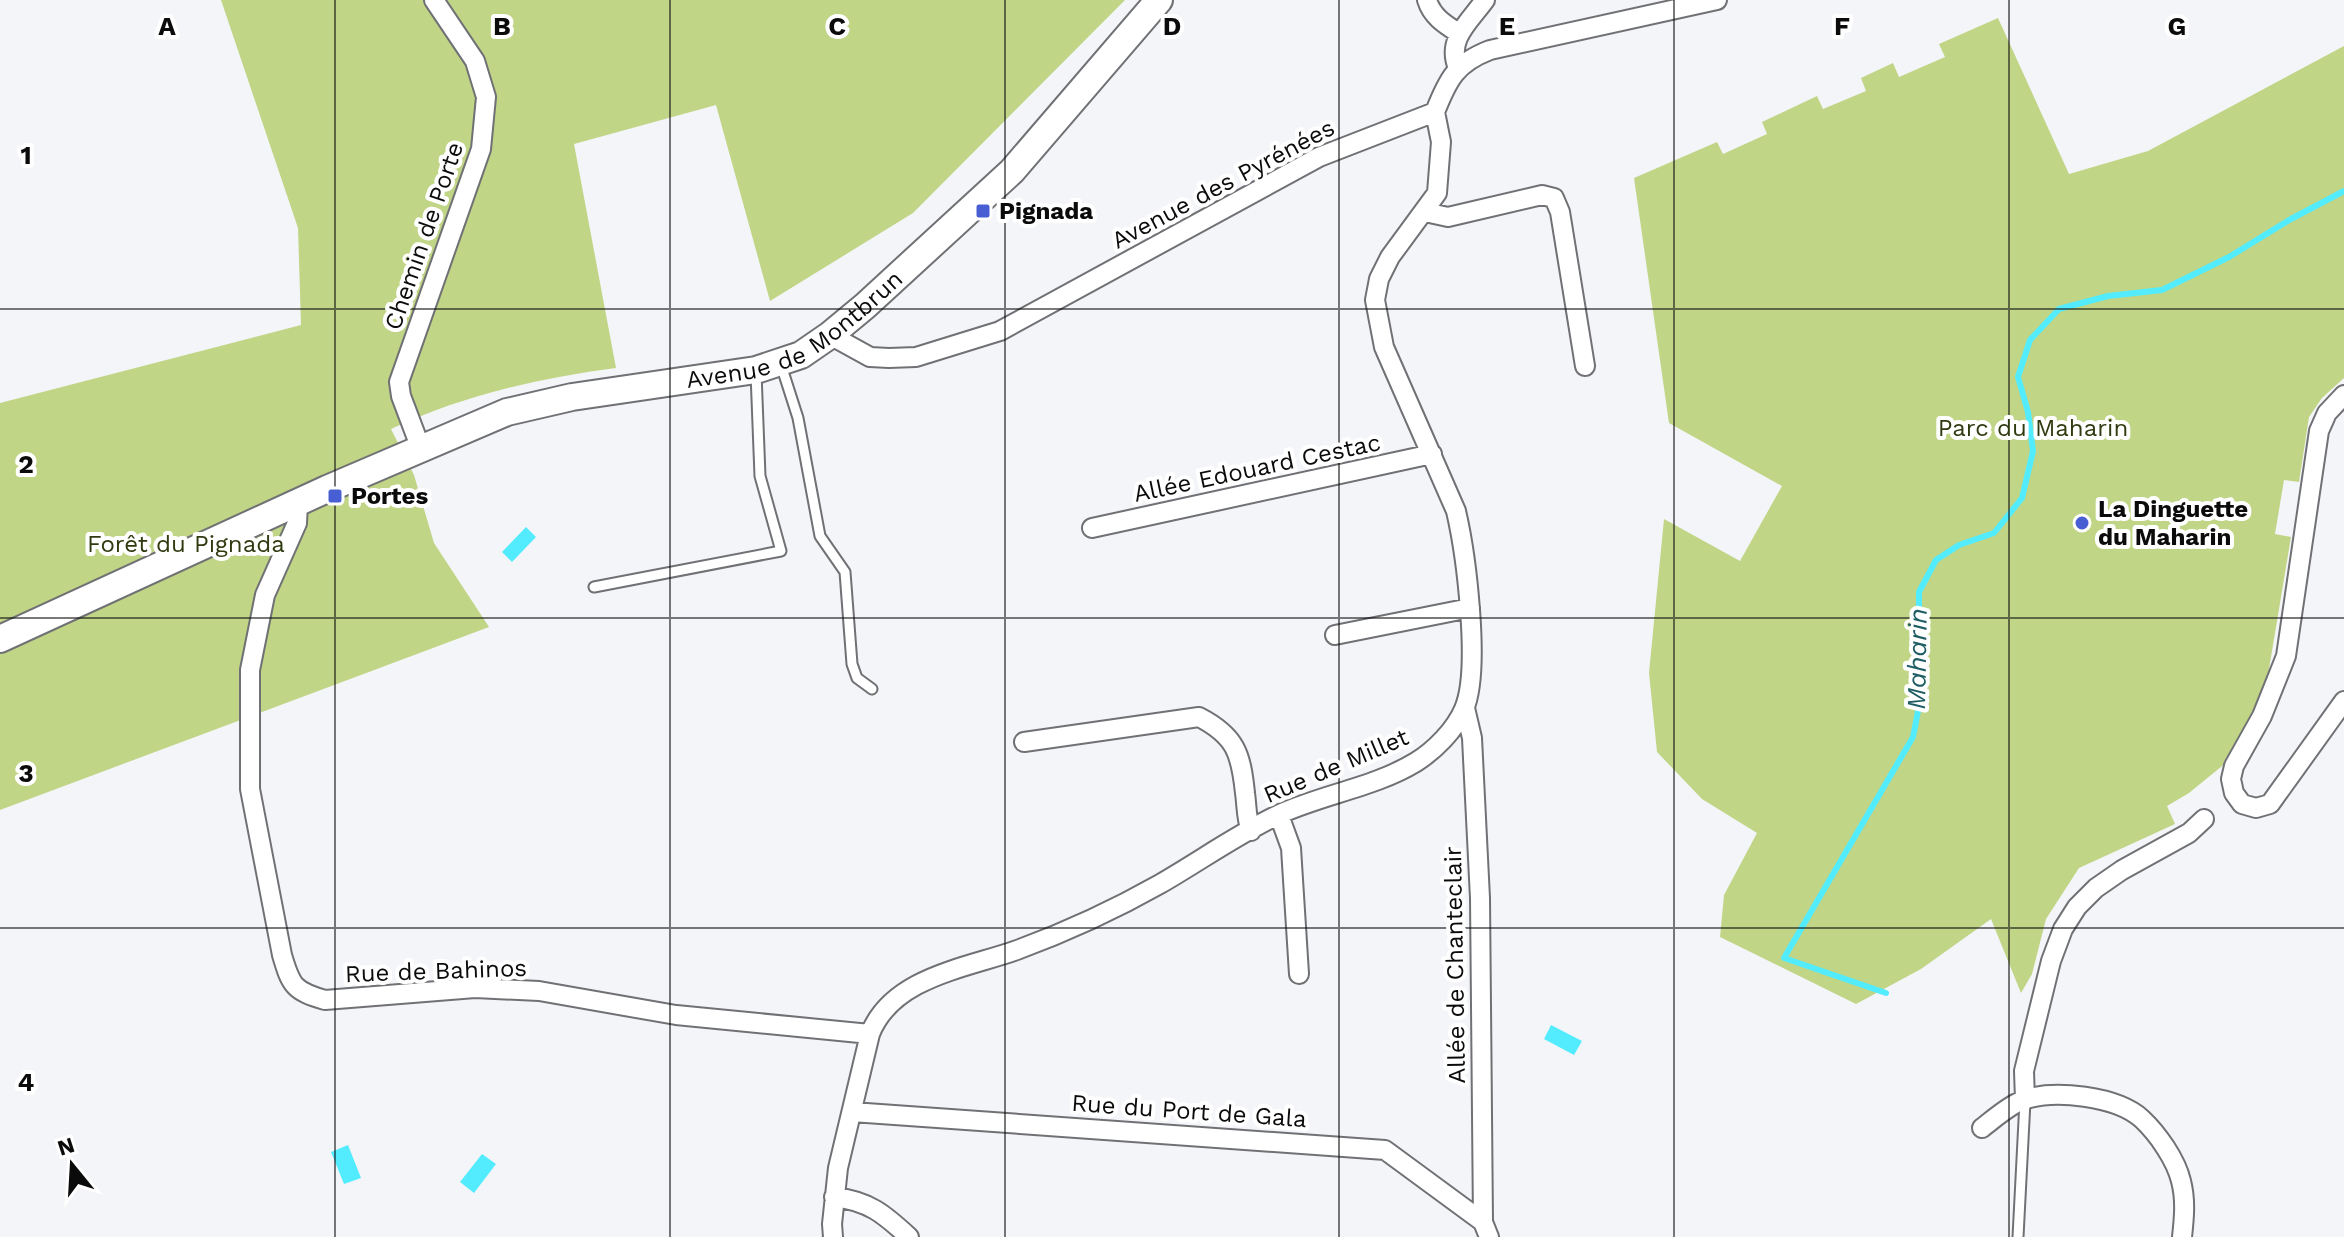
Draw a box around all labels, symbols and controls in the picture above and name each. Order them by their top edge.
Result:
text: A [158,11,176,41]
text: B [493,11,511,41]
text: C [828,11,846,41]
text: D [1163,11,1181,41]
text: E [1499,11,1515,41]
text: F [1834,11,1850,41]
text: G [2168,11,2186,41]
street label: Avenue des Pyrénées [1107,113,1339,255]
street label: Chemin de Porte [379,139,469,333]
text: 1 [20,140,32,170]
place label: Pignada [999,197,1093,225]
marker: Pignada [974,202,992,220]
street label: Avenue de Montbrun [684,265,908,394]
park label: Parc du Maharin [1938,414,2128,442]
street label: Allée Edouard Cestac [1131,428,1383,508]
text: 2 [18,449,34,479]
place label: Portes [351,482,428,510]
marker: Portes [326,487,344,505]
place label: La Dinguette du Maharin [2098,495,2248,551]
marker: La Dinguette du Maharin [2073,514,2091,532]
park label: Forêt du Pignada [87,530,285,558]
water label: Maharin [1901,608,1933,710]
street label: Rue de Millet [1259,723,1413,809]
text: 3 [18,758,34,788]
street label: Allée de Chanteclair [1439,846,1471,1084]
street label: Rue de Bahinos [345,954,527,988]
text: 4 [18,1067,35,1097]
street label: Rue du Port de Gala [1070,1089,1308,1133]
north arrow [32,1125,112,1205]
text: N [54,1132,78,1161]

